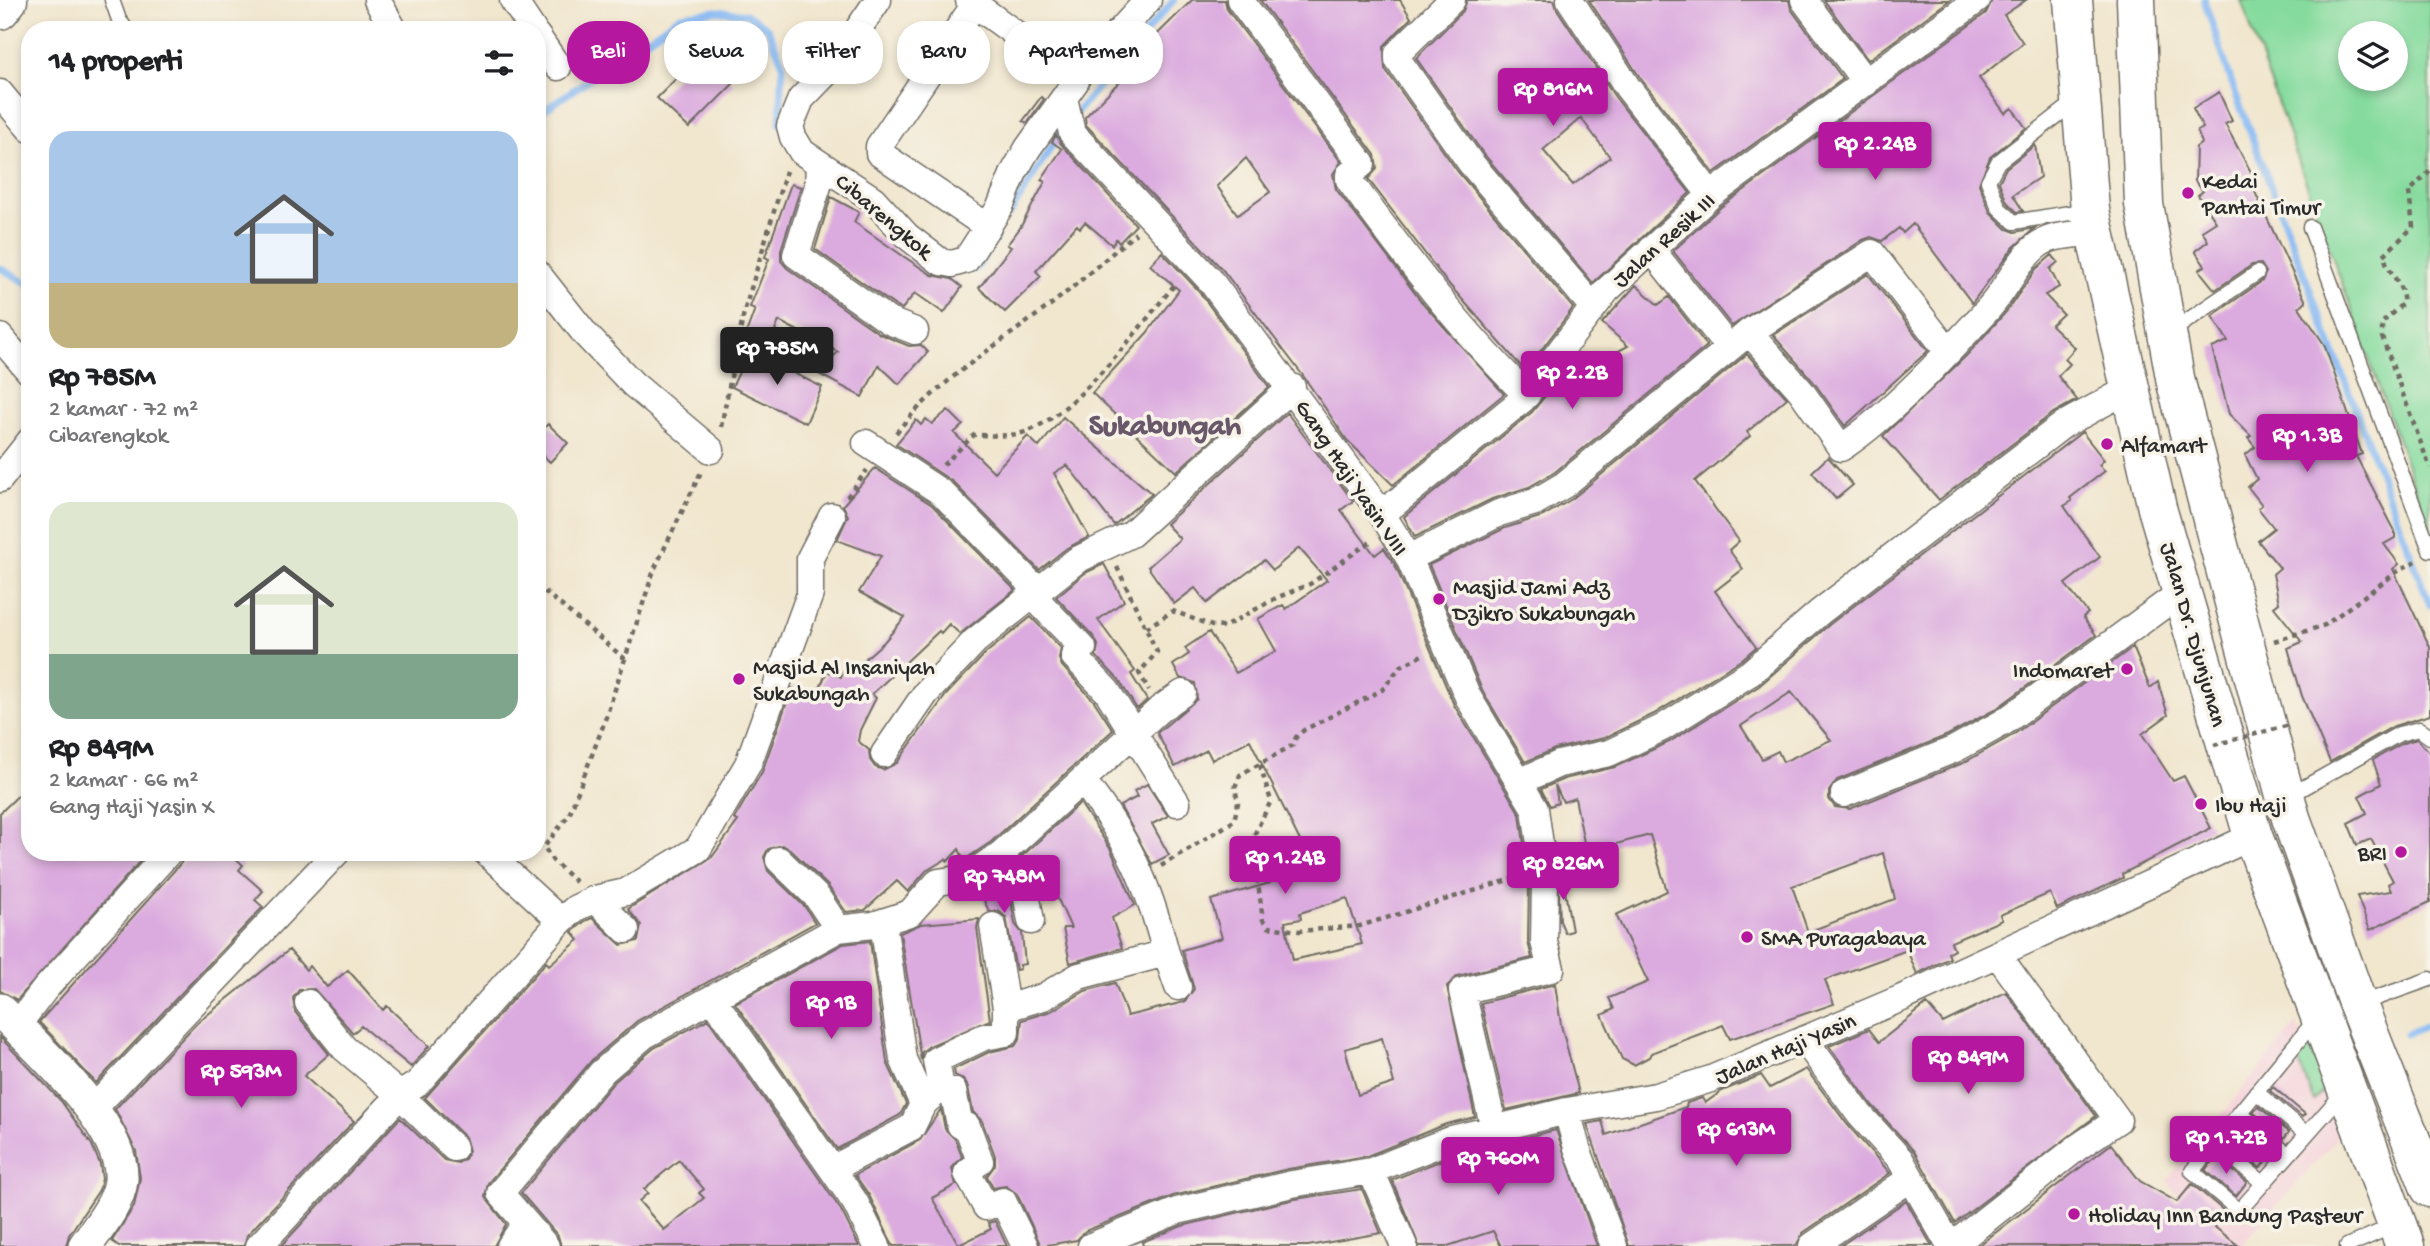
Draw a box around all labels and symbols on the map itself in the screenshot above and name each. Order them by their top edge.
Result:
pin: Rp 816M [1488,68,1618,128]
pin: Rp 2.24B [1803,122,1947,182]
street label: Cibarengkok [829,169,939,268]
place label: Kedai Pantai Timur [2201,170,2322,223]
marker: Kedai Pantai Timur [2180,185,2196,201]
street label: Jalan Resik III [1608,188,1722,295]
pin: Rp 785M [712,328,842,387]
pin: Rp 2.2B [1507,352,1637,411]
street label: Gang Haji Yasin VIII [1288,396,1412,562]
district label: Sukabungah [1089,411,1241,446]
pin: Rp 1.3B [2242,414,2372,474]
place label: Alfamart [2121,434,2208,461]
marker: Alfamart [2099,436,2115,452]
street label: Jalan Dr. Djunjunan [2152,540,2231,730]
place label: Masjid Jami Adz Dzikro Sukabungah [1451,576,1635,629]
marker: Masjid Jami Adz Dzikro Sukabungah [1431,591,1447,607]
place label: Masjid Al Insaniyah Sukabungah [753,656,935,709]
place label: Indomaret [2013,659,2115,686]
marker: Indomaret [2119,661,2135,677]
marker: Masjid Al Insaniyah Sukabungah [731,671,747,687]
place label: Ibu Haji [2215,794,2286,821]
marker: Ibu Haji [2193,796,2209,812]
pin: Rp 1.24B [1213,836,1357,896]
pin: Rp 826M [1498,842,1628,902]
place label: BRI [2357,842,2387,869]
marker: BRI [2393,844,2409,860]
pin: Rp 748M [939,856,1069,915]
place label: SMA Puragabaya [1761,927,1927,954]
marker: SMA Puragabaya [1739,929,1755,945]
pin: Rp 1B [782,982,880,1041]
street label: Jalan Haji Yasin [1712,1008,1861,1092]
pin: Rp 849M [1903,1036,2033,1096]
pin: Rp 593M [176,1050,306,1110]
pin: Rp 613M [1671,1108,1801,1168]
pin: Rp 1.72B [2154,1116,2298,1176]
pin: Rp 760M [1433,1138,1563,1197]
place label: Holiday Inn Bandung Pasteur [2088,1204,2364,1231]
marker: Holiday Inn Bandung Pasteur [2066,1206,2082,1222]

